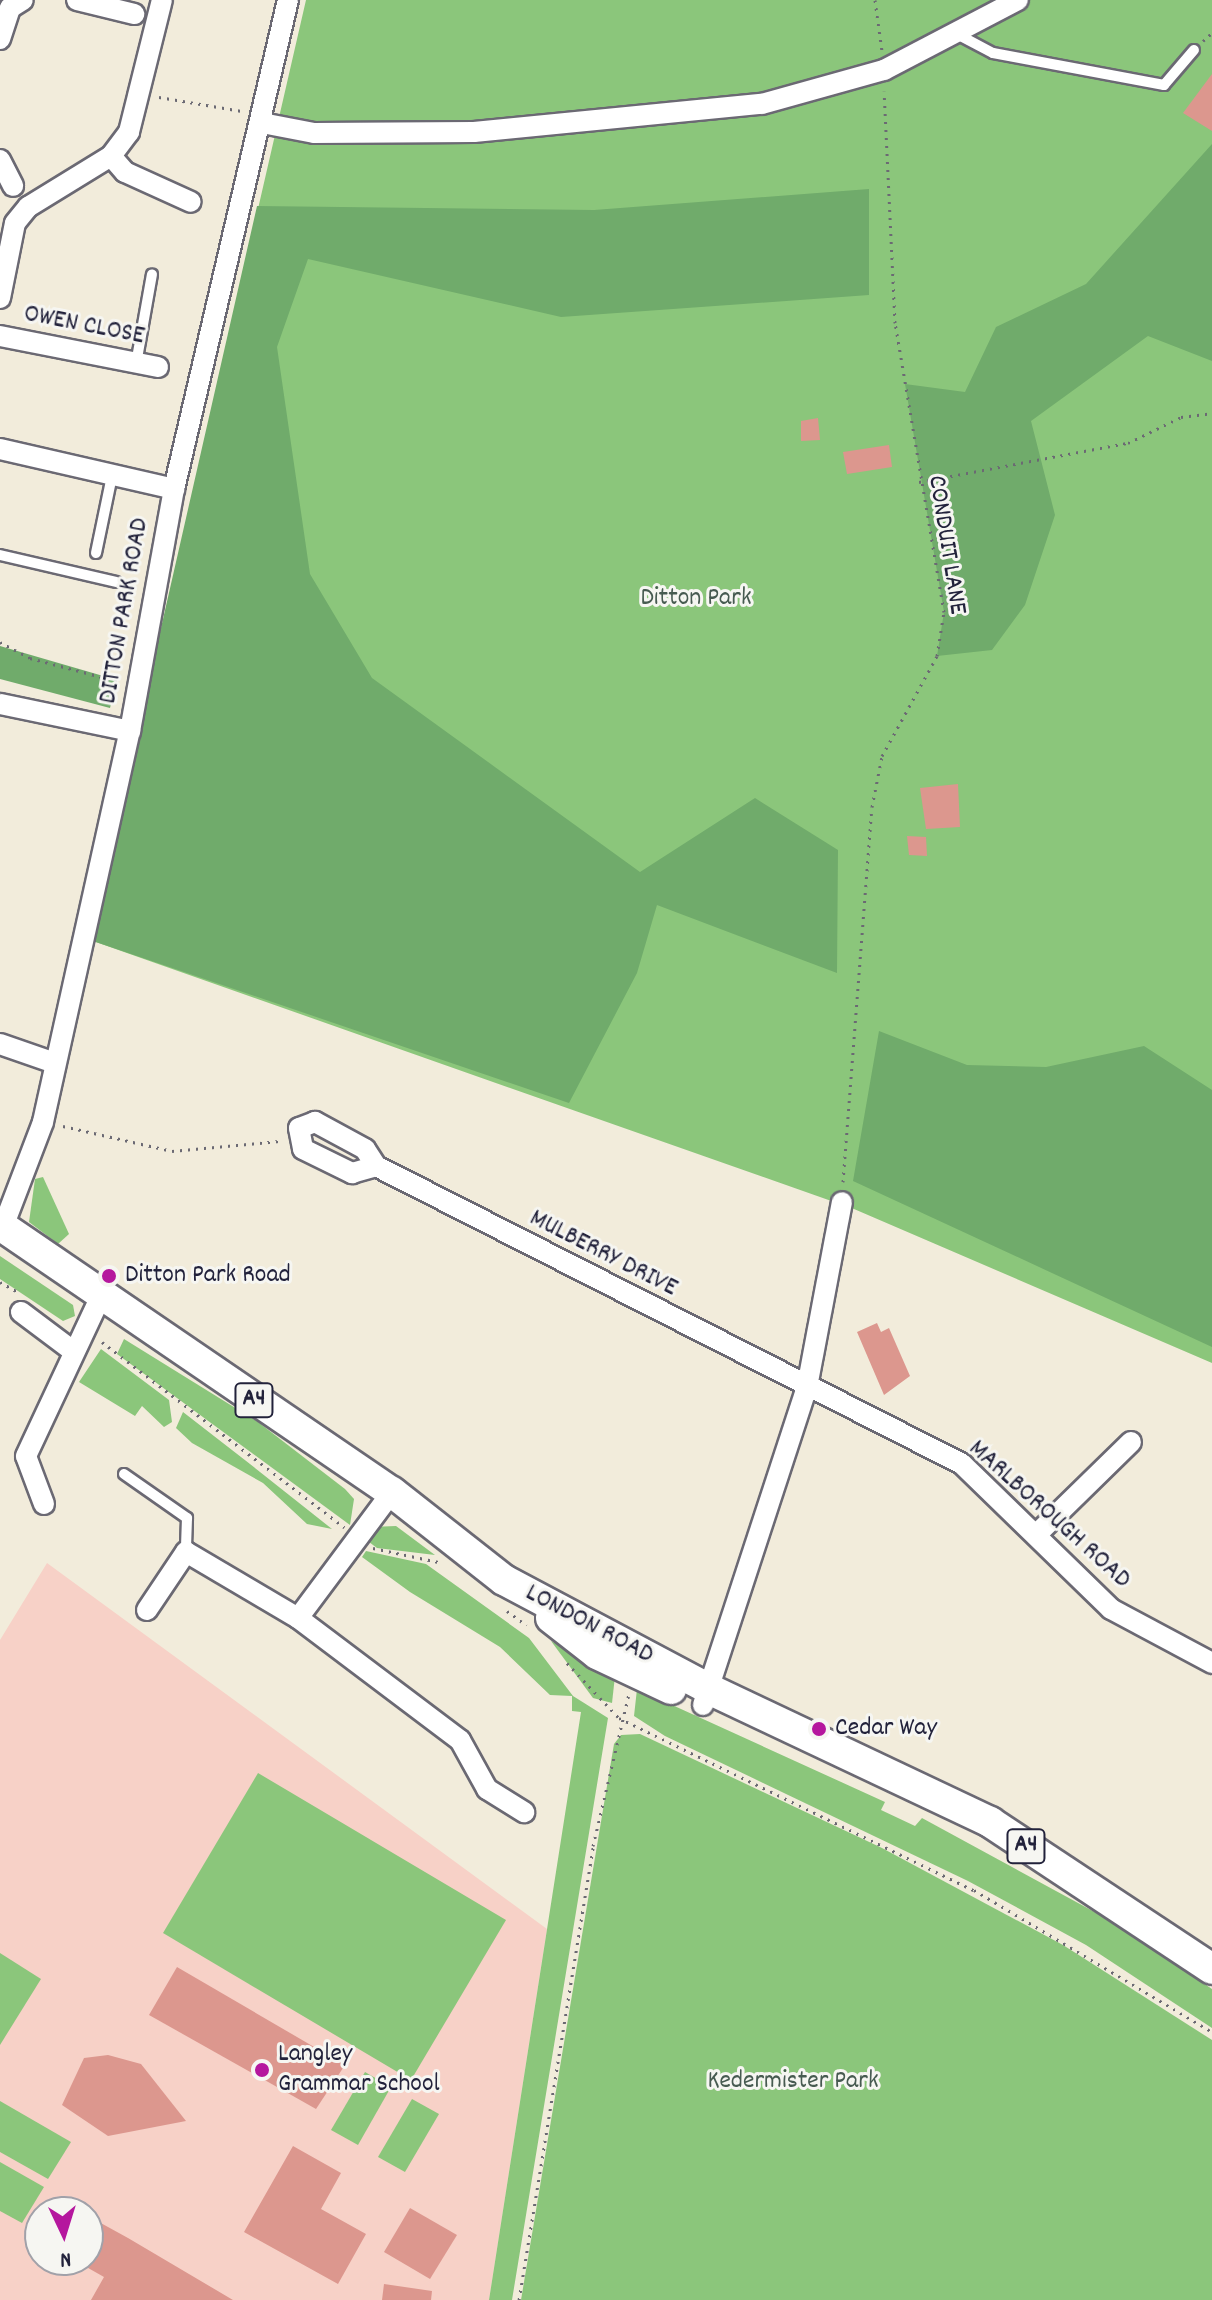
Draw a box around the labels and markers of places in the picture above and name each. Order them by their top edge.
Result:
place label: Ditton Park Road [125,1260,291,1292]
marker: Ditton Park Road [100,1267,118,1285]
place label: Cedar Way [835,1713,937,1745]
marker: Cedar Way [810,1720,828,1738]
place label: Langley Grammar School [278,2039,440,2100]
marker: Langley Grammar School [253,2061,271,2079]

